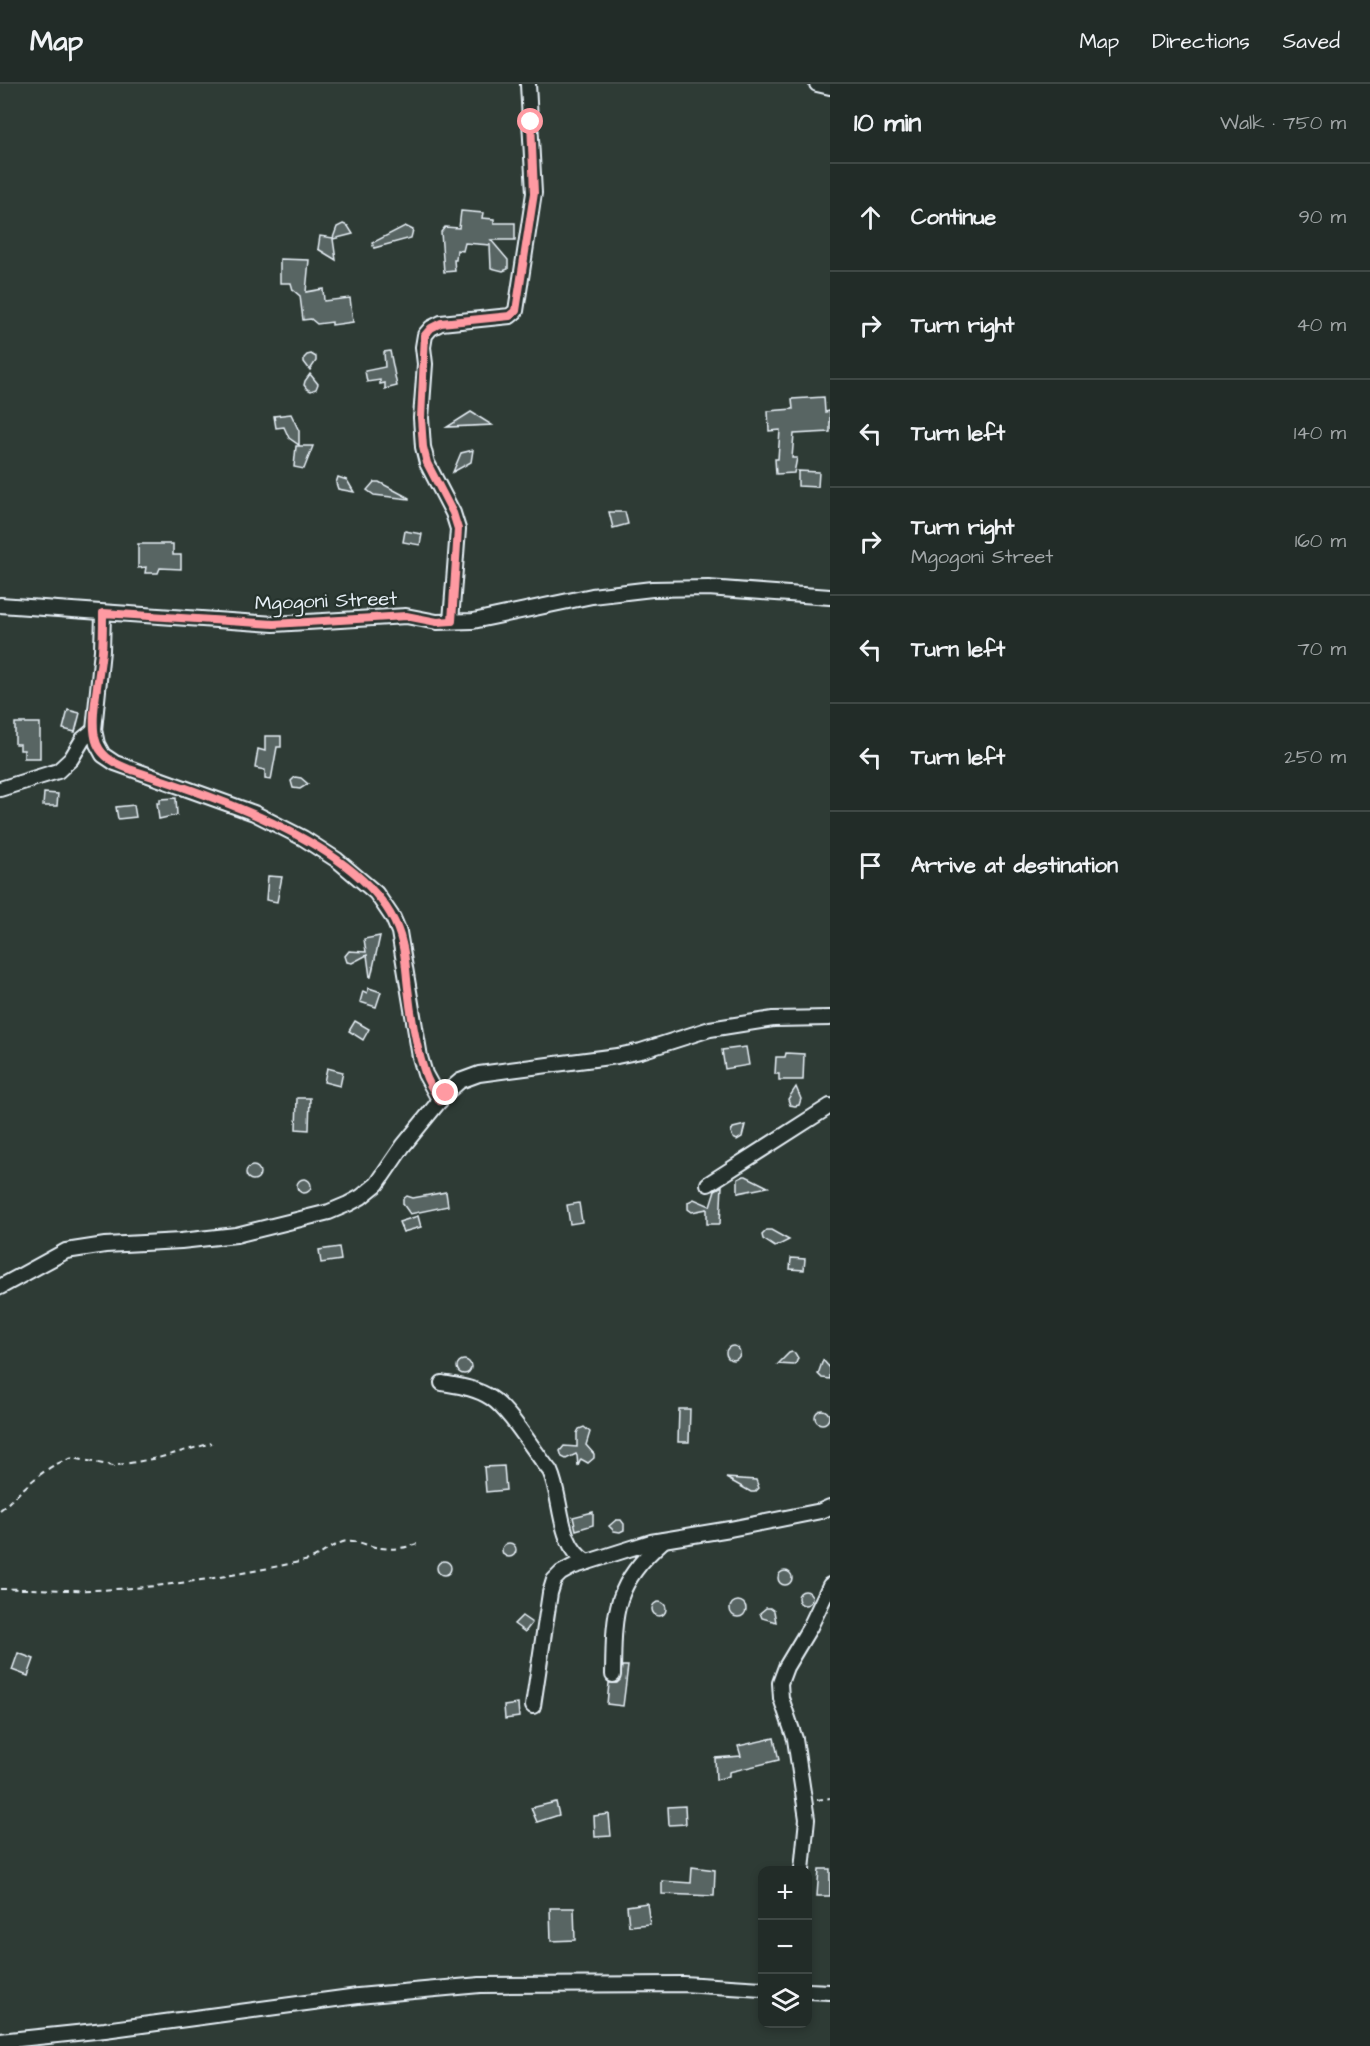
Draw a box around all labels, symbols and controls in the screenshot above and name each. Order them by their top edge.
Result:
text: Map [30,22,83,61]
text: Map [1079,27,1119,56]
text: Directions [1152,27,1250,56]
text: Saved [1283,27,1340,56]
text: 10 min [854,105,921,141]
route start [517,108,543,134]
text: Walk · 750 m [1220,109,1346,137]
icon: ahead [854,201,887,234]
text: Continue [911,202,996,233]
text: 90 m [1298,203,1346,231]
icon: right [854,309,887,342]
text: Turn right [911,310,1014,341]
text: 40 m [1296,311,1346,339]
icon: left [854,417,887,450]
text: Turn left [911,418,1005,449]
text: 140 m [1294,419,1346,447]
text: Turn right [911,512,1014,543]
icon: right [854,525,887,558]
text: 160 m [1295,527,1346,555]
text: Mgogoni Street [911,543,1053,571]
street label: Mgogoni Street [254,585,398,618]
icon: left [854,633,887,666]
text: Turn left [911,634,1005,665]
text: 70 m [1298,635,1346,663]
icon: left [854,741,887,774]
text: Turn left [911,742,1005,773]
text: 250 m [1284,743,1346,771]
icon: arrive [854,849,887,882]
text: Arrive at destination [911,850,1118,881]
route end [432,1079,458,1105]
map controls [758,1866,812,2028]
button: + [758,1866,812,1920]
button: − [758,1920,812,1974]
button: layers [758,1974,812,2028]

